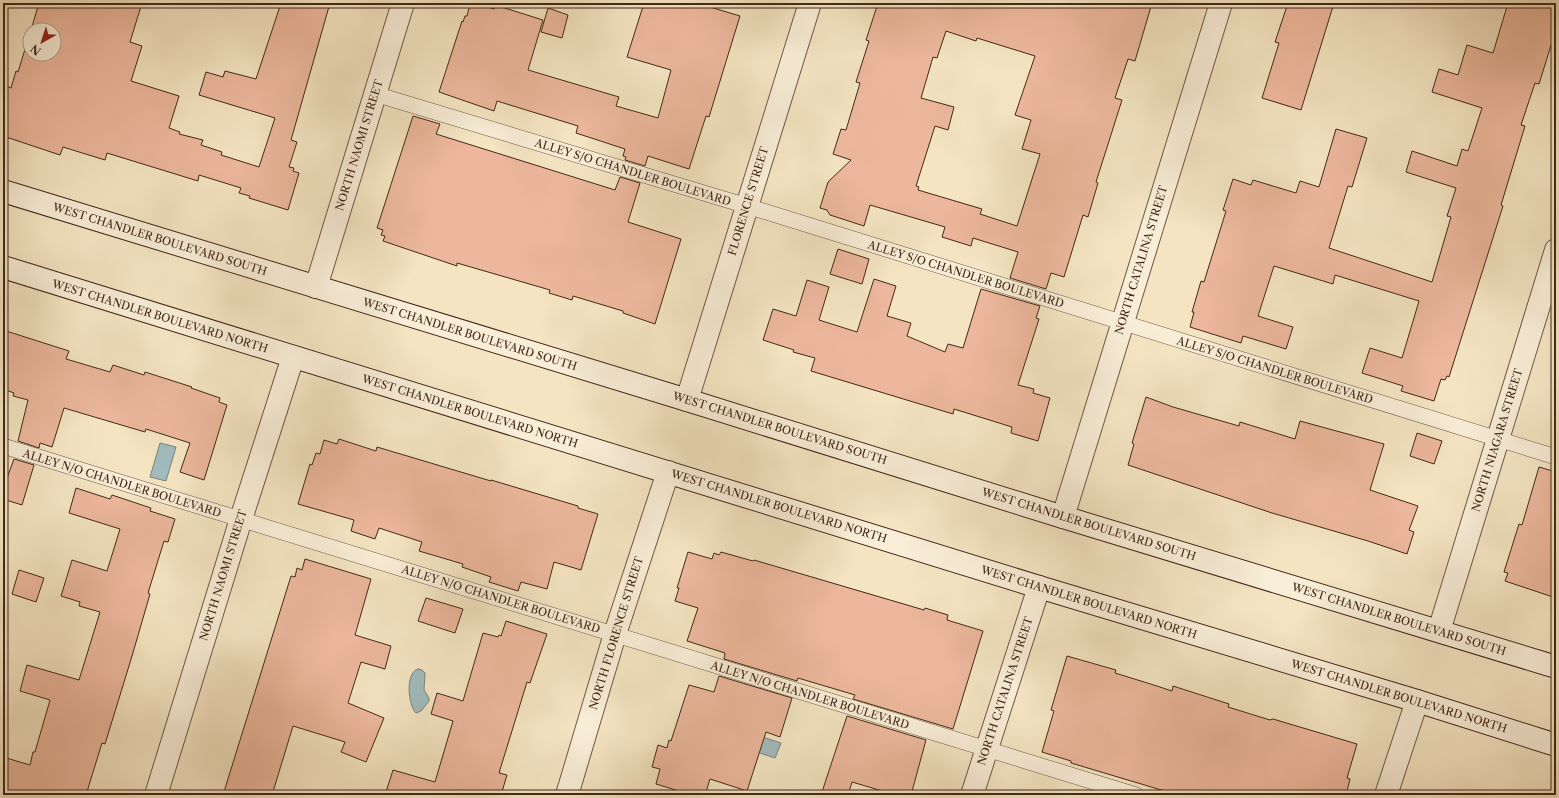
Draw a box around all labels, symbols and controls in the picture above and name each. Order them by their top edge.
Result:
north arrow [22,22,62,62]
text: N [27,41,44,58]
street label: NORTH NAOMI STREET [332,77,386,212]
street label: ALLEY S/O CHANDLER BOULEVARD [532,135,733,209]
street label: FLORENCE STREET [725,144,771,257]
street label: NORTH CATALINA STREET [1112,183,1171,336]
street label: WEST CHANDLER BOULEVARD SOUTH [50,199,269,278]
street label: ALLEY S/O CHANDLER BOULEVARD [865,237,1066,311]
street label: WEST CHANDLER BOULEVARD NORTH [49,276,270,356]
street label: WEST CHANDLER BOULEVARD SOUTH [360,294,579,373]
street label: ALLEY S/O CHANDLER BOULEVARD [1174,333,1375,407]
street label: NORTH NIAGARA STREET [1468,366,1526,513]
street label: WEST CHANDLER BOULEVARD NORTH [359,371,580,451]
street label: WEST CHANDLER BOULEVARD SOUTH [670,388,889,467]
street label: ALLEY N/O CHANDLER BOULEVARD [20,446,223,520]
street label: WEST CHANDLER BOULEVARD NORTH [668,466,889,546]
street label: WEST CHANDLER BOULEVARD SOUTH [979,484,1198,563]
street label: NORTH NAOMI STREET [196,507,250,642]
street label: NORTH FLORENCE STREET [586,554,646,711]
street label: ALLEY N/O CHANDLER BOULEVARD [399,562,602,636]
street label: WEST CHANDLER BOULEVARD NORTH [978,562,1199,642]
street label: WEST CHANDLER BOULEVARD SOUTH [1289,579,1508,658]
street label: NORTH CATALINA STREET [974,614,1036,767]
street label: WEST CHANDLER BOULEVARD NORTH [1288,656,1509,736]
street label: ALLEY N/O CHANDLER BOULEVARD [708,658,911,732]

